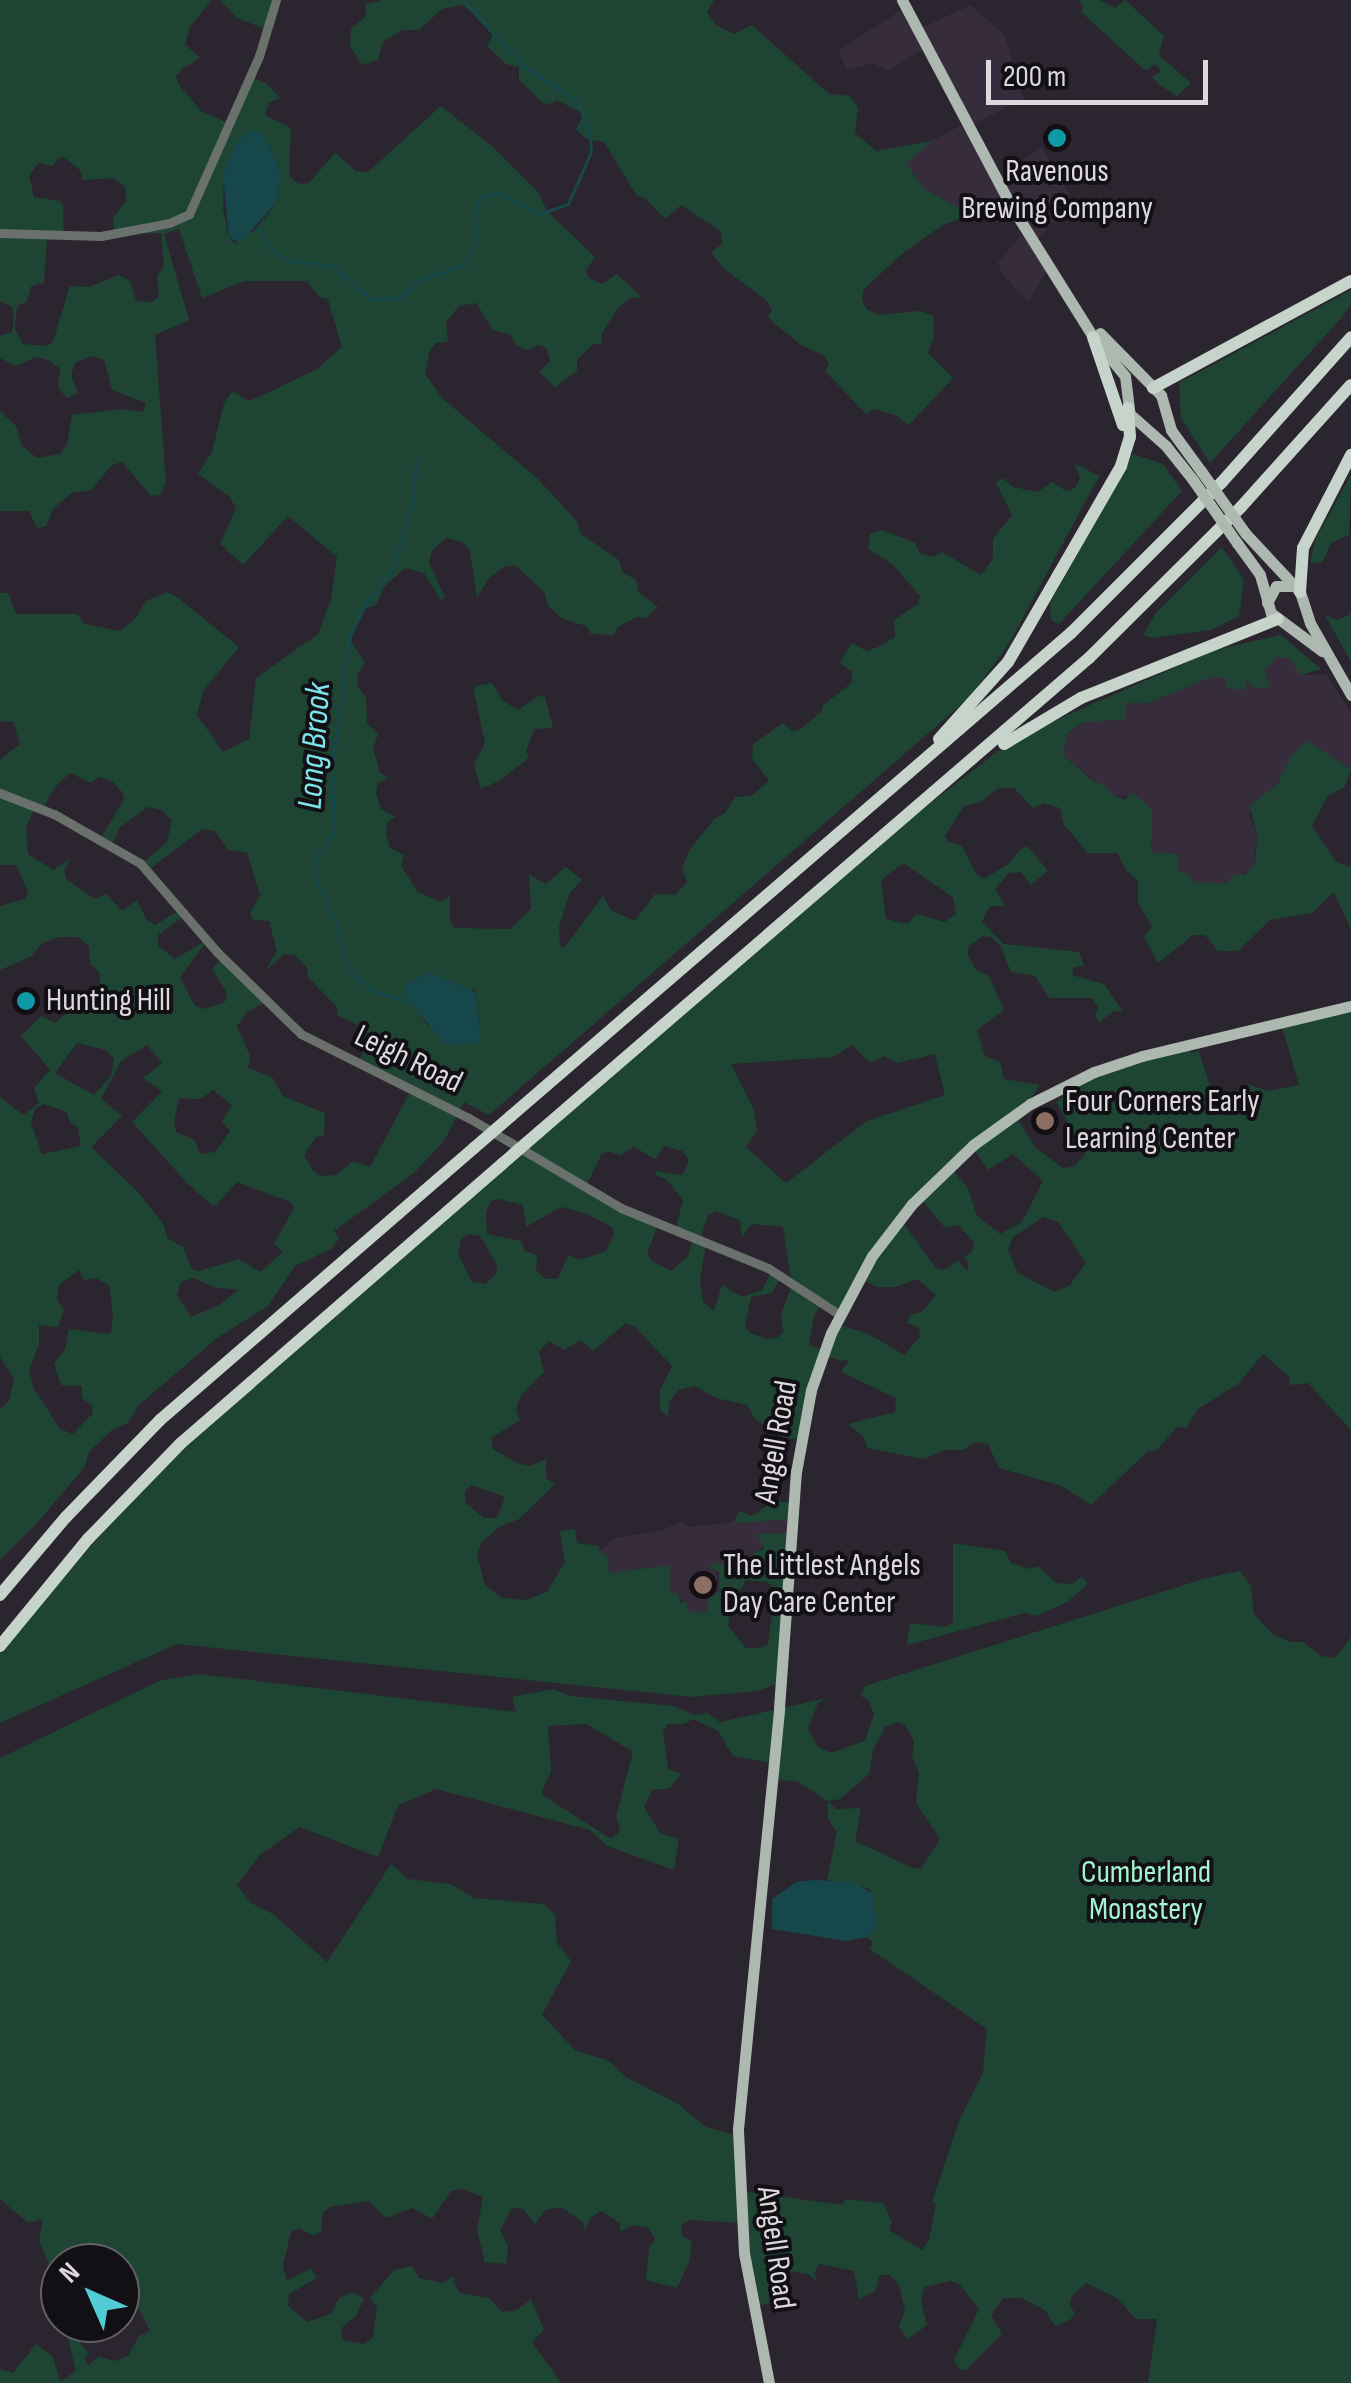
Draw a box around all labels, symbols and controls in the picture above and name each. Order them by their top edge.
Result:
scale bar [991,40,1214,102]
text: 200 m [1003,59,1066,95]
marker: Ravenous Brewing Company [1046,127,1068,149]
place label: Ravenous Brewing Company [961,154,1153,229]
water label: Long Brook [290,681,340,811]
place label: Hunting Hill [46,982,171,1020]
marker: Hunting Hill [15,990,37,1012]
street label: Leigh Road [348,1018,468,1102]
place label: Four Corners Early Learning Center [1065,1084,1260,1159]
marker: Four Corners Early Learning Center [1034,1110,1056,1132]
street label: Angell Road [747,1378,807,1506]
place label: The Littlest Angels Day Care Center [723,1548,921,1623]
marker: The Littlest Angels Day Care Center [692,1574,714,1596]
park label: Cumberland Monastery [1081,1855,1211,1930]
street label: Angell Road [747,2184,803,2312]
north arrow [40,2243,140,2343]
text: N [53,2256,87,2290]

